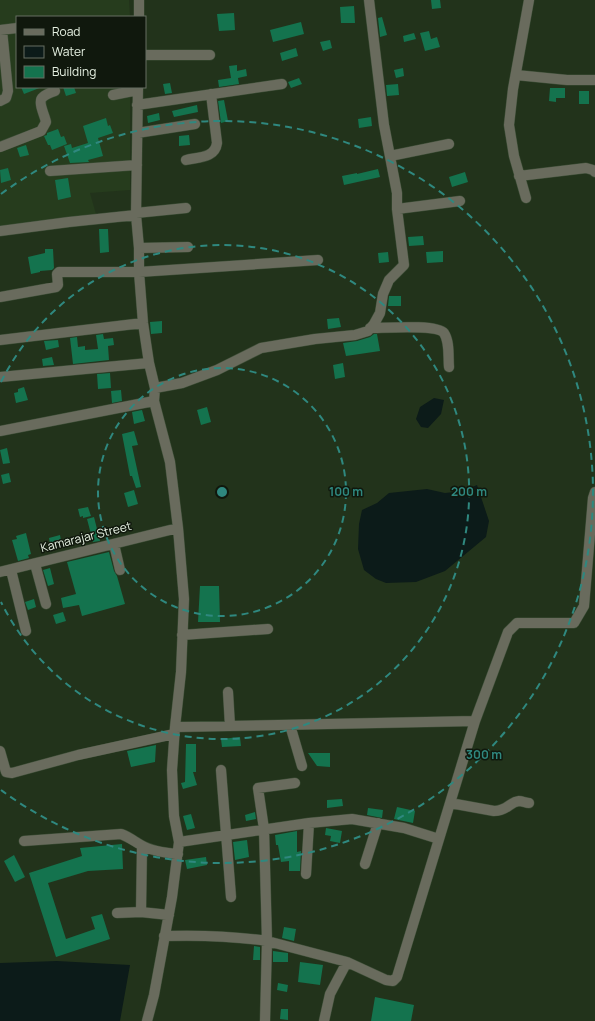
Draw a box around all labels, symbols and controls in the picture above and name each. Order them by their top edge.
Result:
legend [16,16,146,88]
text: Road [52,23,80,40]
text: Water [52,43,86,60]
text: Building [52,63,96,80]
text: 100 m [329,483,363,500]
text: 200 m [451,483,487,500]
centre of rings [215,485,229,499]
street label: Kamarajar Street [39,517,133,556]
text: 300 m [466,746,502,763]

